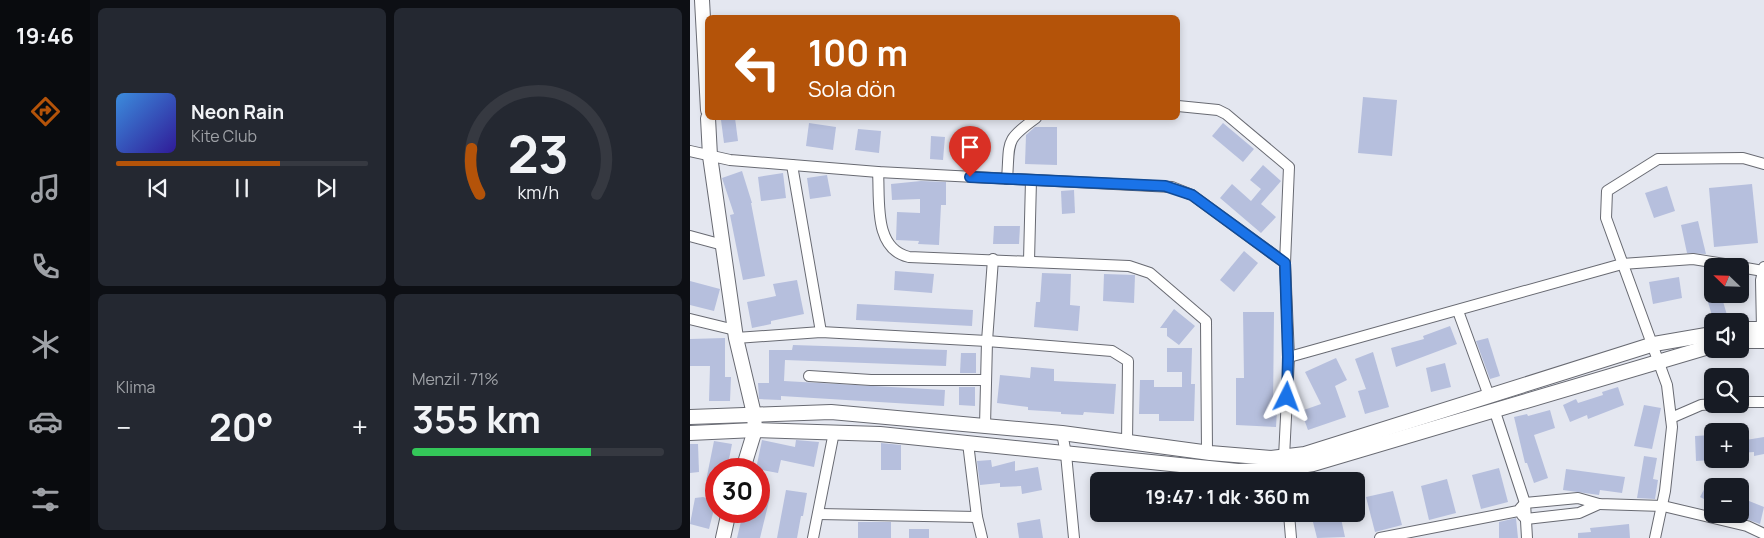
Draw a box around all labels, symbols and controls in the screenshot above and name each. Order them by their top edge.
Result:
text: 19:46 [16,21,74,51]
text: 100 m [808,29,908,77]
icon: left [725,35,790,100]
text: Sola dön [808,74,895,104]
icon: directions [28,94,63,129]
text: Neon Rain [191,99,284,125]
text: 23 [507,118,569,189]
text: Kite Club [191,125,257,147]
pin [949,126,991,177]
icon: arrive [956,133,984,161]
icon: music [28,171,63,206]
icon: previous [144,174,172,202]
icon: pause [228,174,256,202]
icon: next [312,174,340,202]
text: km/h [517,180,559,204]
icon: phone [28,249,63,284]
north arrow [1704,258,1749,302]
map controls [1704,258,1749,523]
button: sound [1704,313,1749,358]
icon: climate [28,327,63,362]
text: Menzil · 71% [412,368,499,390]
button: search [1704,368,1749,413]
position arrow [1260,370,1312,422]
text: Klima [116,376,155,398]
text: 355 km [412,392,541,444]
text: 20° [209,400,274,452]
icon: car [28,404,63,439]
text: − [116,408,131,446]
text: + [352,408,368,446]
button: + [1704,423,1749,468]
speed limit sign: 30 [705,458,770,523]
button: − [1704,478,1749,523]
icon: filters [28,482,63,517]
text: 19:47 · 1 dk · 360 m [1146,484,1309,510]

